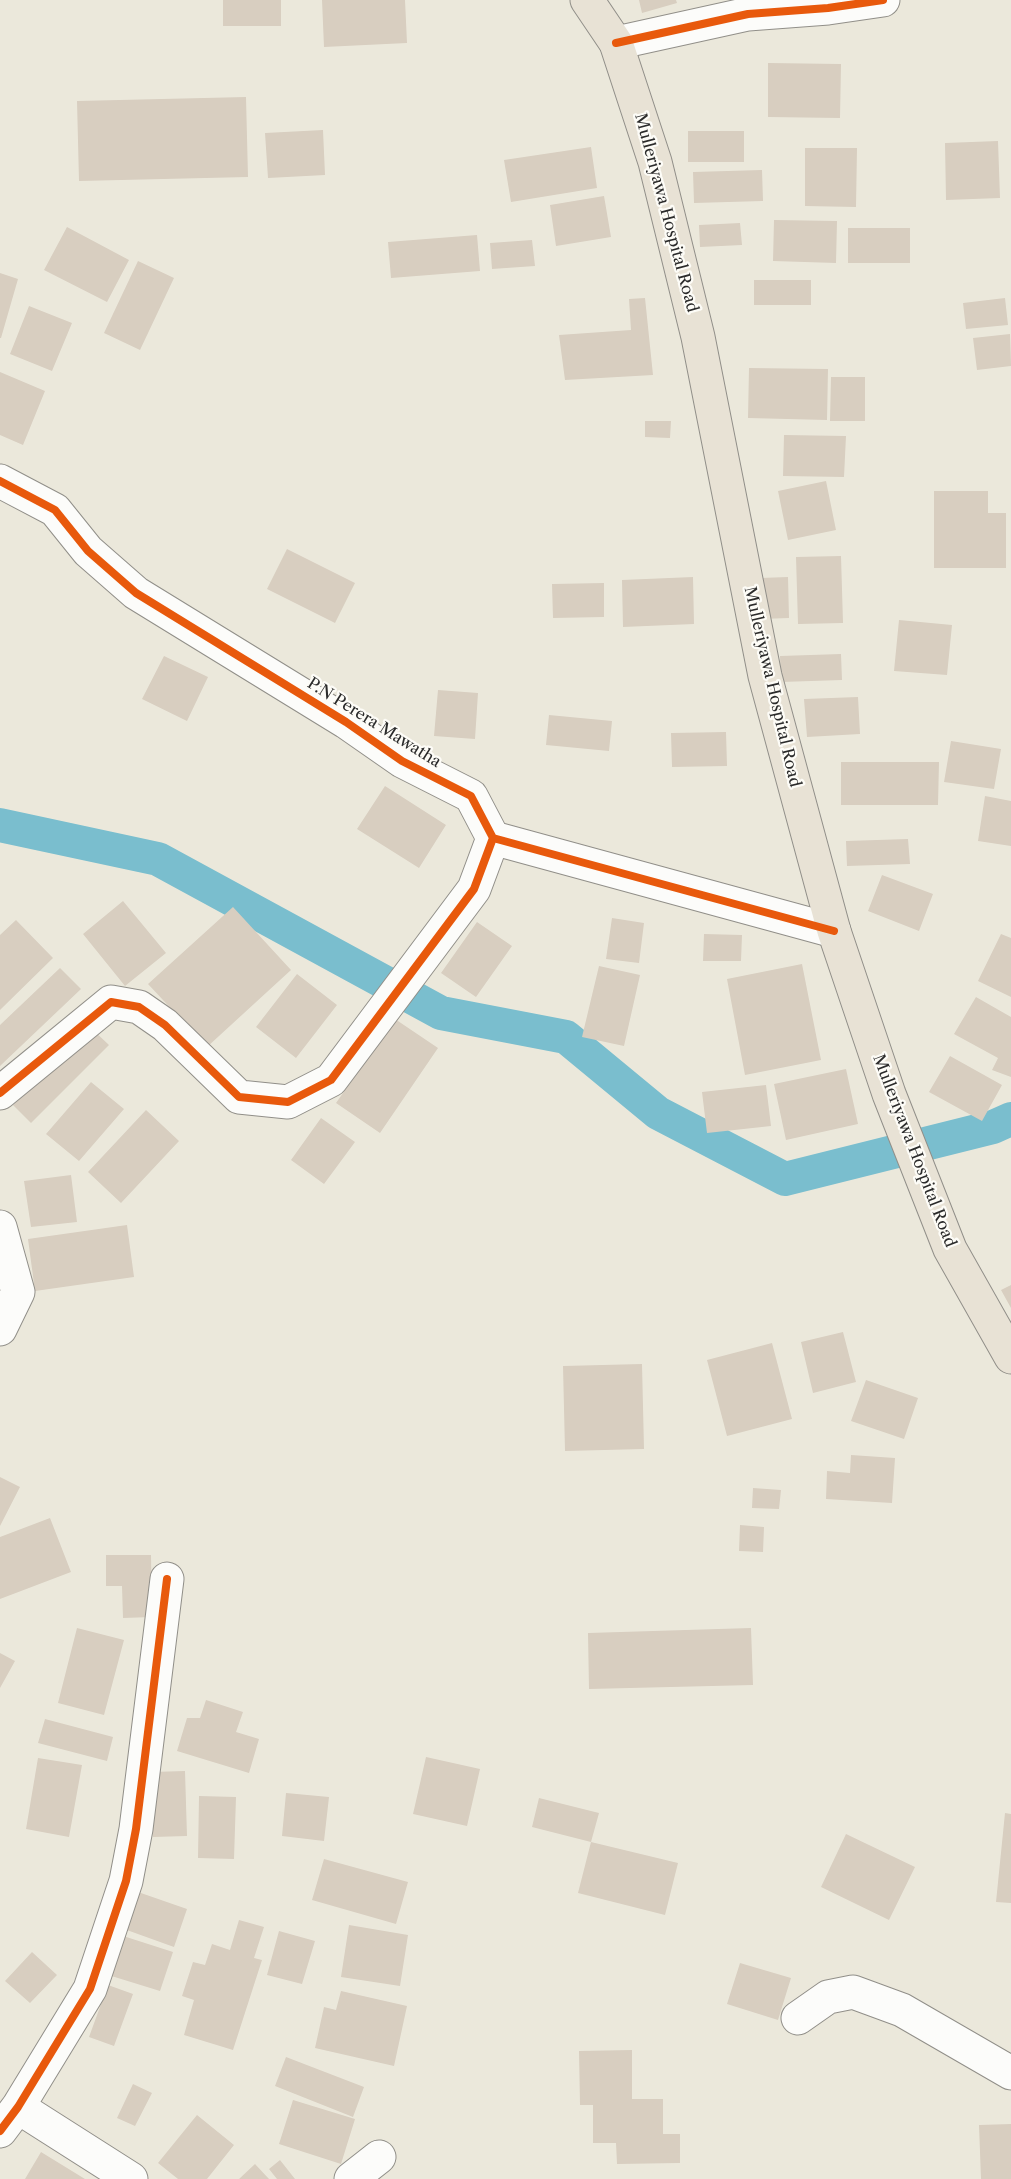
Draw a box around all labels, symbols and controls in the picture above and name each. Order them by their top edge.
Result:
street label: Mulleriyawa Hospital Road [630,111,702,315]
street label: Mulleriyawa Hospital Road [740,585,804,789]
street label: P.N Perera Mawatha [303,674,445,772]
street label: Mulleriyawa Hospital Road [868,1052,960,1250]

